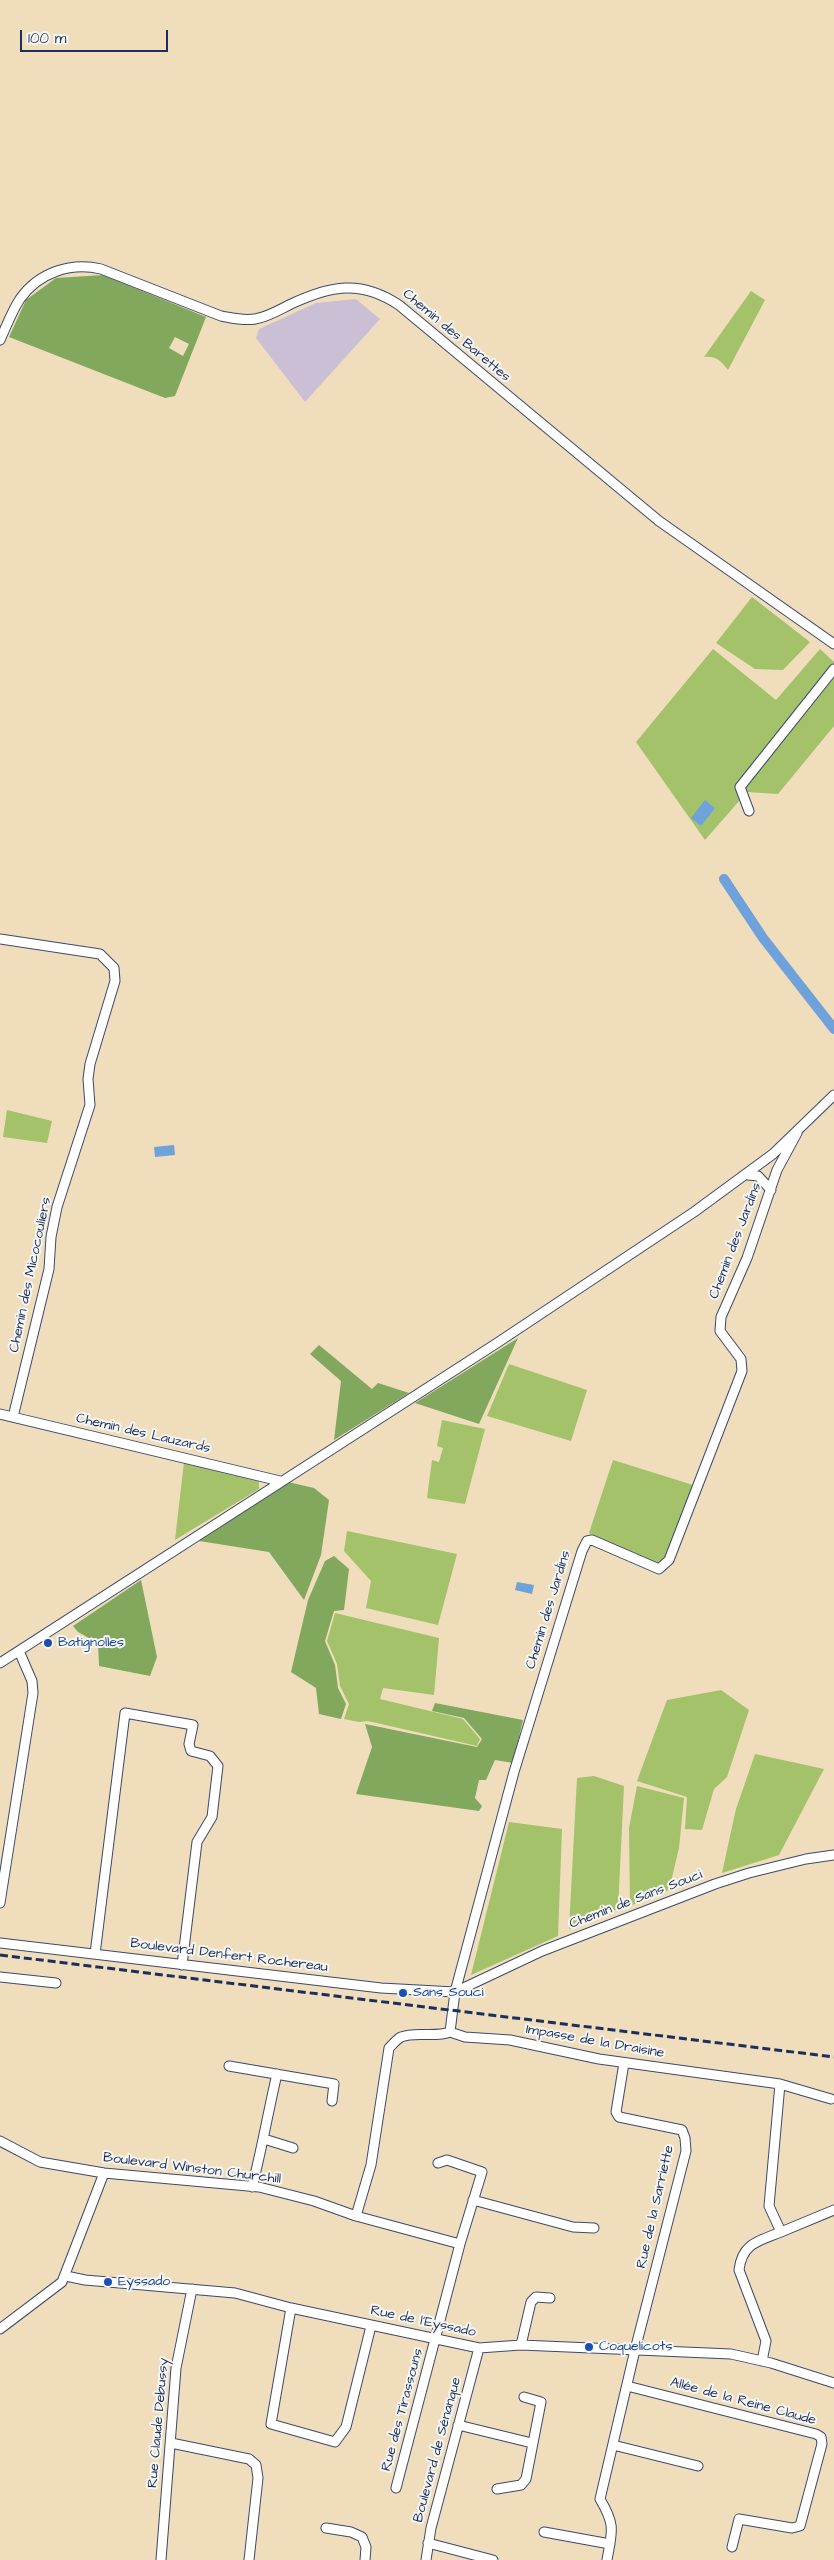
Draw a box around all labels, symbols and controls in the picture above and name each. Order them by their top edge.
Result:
scale bar [22,20,170,52]
text: 100 m [28,28,67,49]
street label: Chemin des Barettes [399,286,513,386]
street label: Chemin des Jardins [706,1181,766,1301]
street label: Chemin des Micocouliers [6,1196,56,1354]
street label: Chemin des Lauzards [74,1410,212,1458]
street label: Chemin des Jardins [523,1549,575,1671]
place label: Batignolles [58,1635,124,1651]
marker: Batignolles [42,1637,54,1649]
street label: Chemin de Sans Souci [567,1867,705,1933]
street label: Boulevard Denfert Rochereau [129,1936,329,1976]
place label: Sans Souci [413,1985,484,2001]
marker: Sans Souci [397,1987,409,1999]
street label: Impasse de la Draisine [524,2022,666,2062]
street label: Rue de la Sarriette [634,2144,678,2270]
street label: Boulevard Winston Churchill [102,2150,282,2188]
place label: Eyssado [118,2274,170,2290]
marker: Eyssado [102,2276,114,2288]
street label: Rue de l'Eyssado [369,2303,477,2341]
place label: Coquelicots [599,2339,672,2355]
marker: Coquelicots [583,2341,595,2353]
street label: Rue des Tirassouns [379,2347,427,2473]
street label: Rue Claude Debussy [145,2357,173,2489]
street label: Allée de la Reine Claude [668,2374,818,2430]
street label: Boulevard de Sénanque [411,2376,465,2524]

